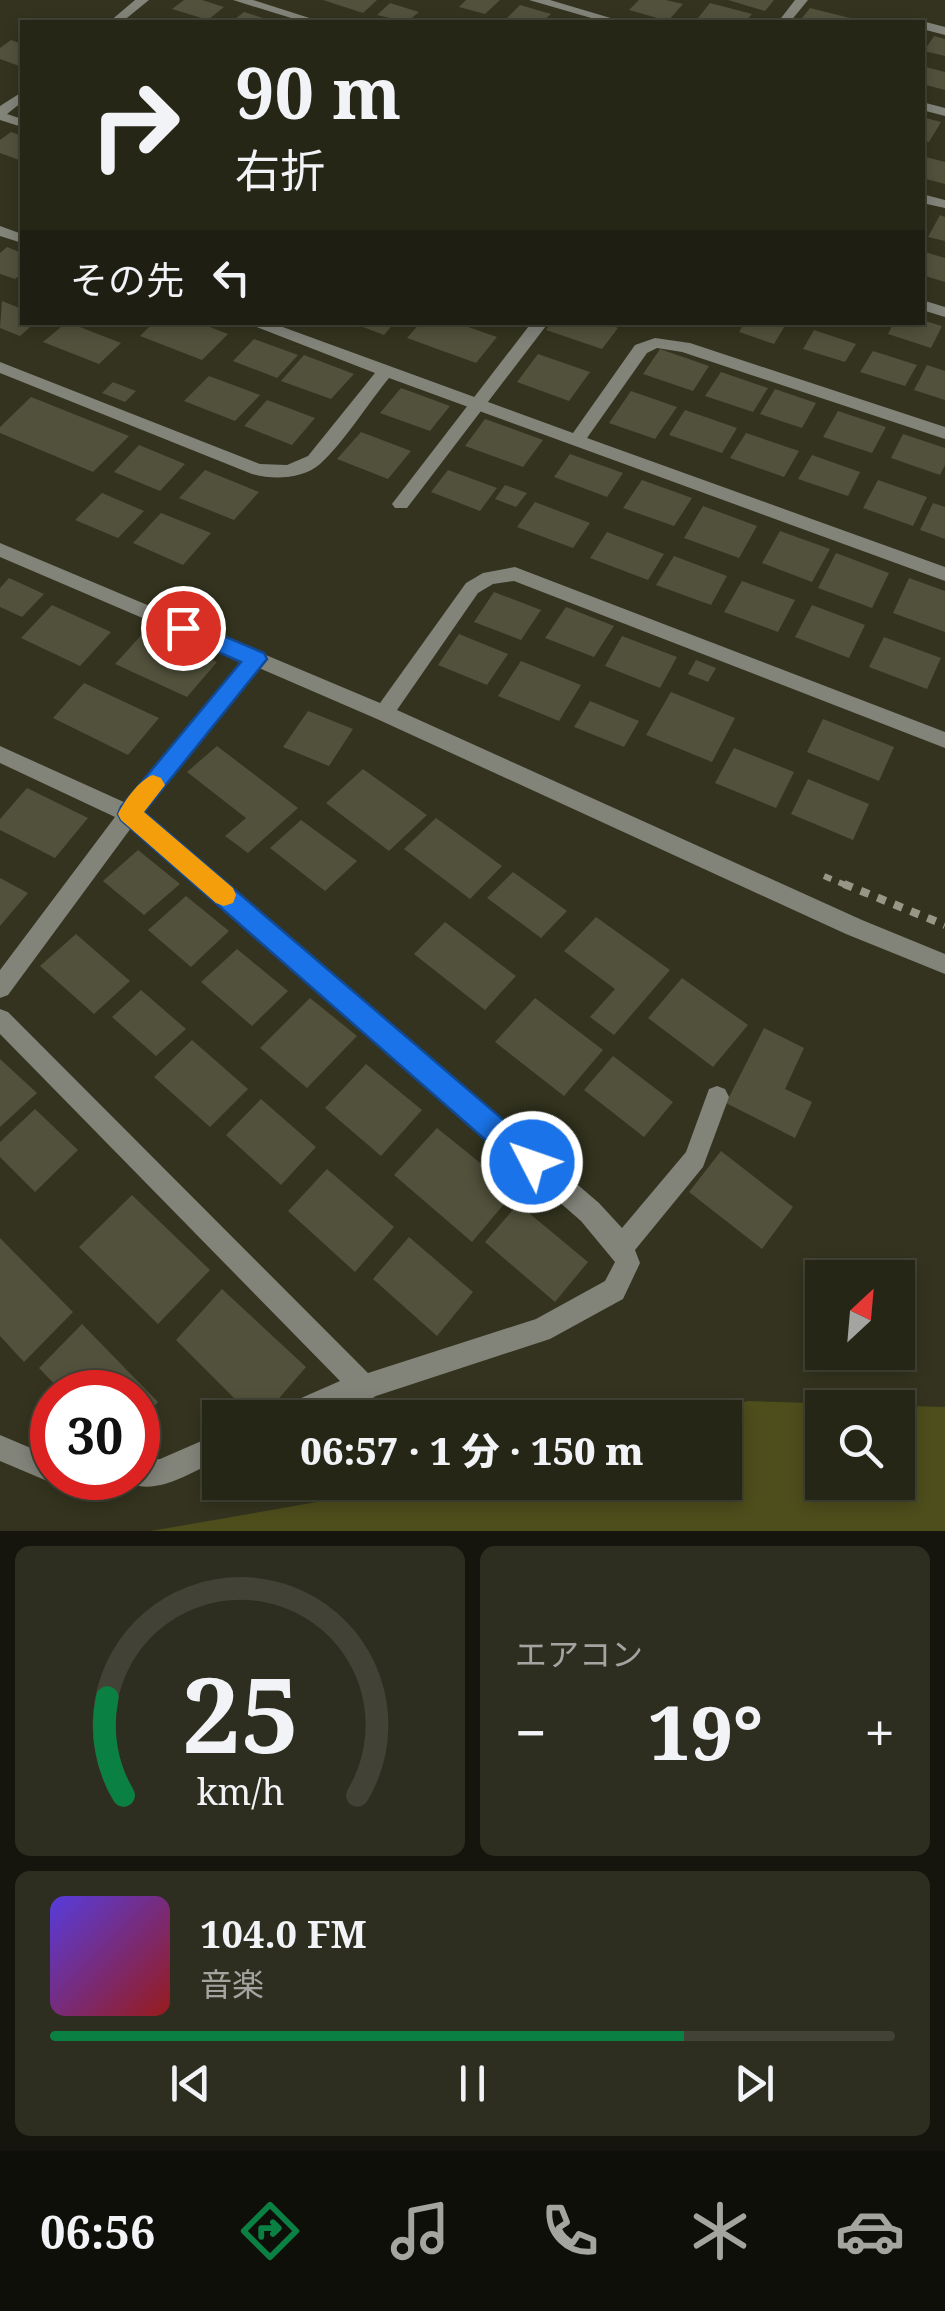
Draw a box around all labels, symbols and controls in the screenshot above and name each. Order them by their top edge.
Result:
text: 90 m [235,44,401,140]
icon: right [70,60,200,190]
text: 右折 [235,139,325,200]
icon: left [204,250,259,305]
text: その先 [70,253,184,305]
pin [141,586,226,671]
icon: arrive [156,601,211,656]
position arrow [480,1110,584,1214]
north arrow [805,1260,915,1370]
map controls [805,1260,915,1500]
speed limit sign: 30 [30,1370,160,1500]
button: search [805,1390,915,1500]
text: 06:57 · 1 分 · 150 m [300,1424,644,1476]
text: エアコン [515,1632,643,1675]
text: 25 [181,1642,299,1783]
text: 19° [648,1680,763,1782]
text: − [515,1694,547,1769]
text: + [864,1694,895,1769]
text: km/h [196,1767,284,1815]
text: 104.0 FM [200,1907,367,1959]
text: 音楽 [200,1962,264,2005]
icon: previous [163,2056,218,2111]
icon: pause [445,2056,500,2111]
icon: next [727,2056,782,2111]
icon: directions [235,2196,305,2266]
icon: music [385,2196,455,2266]
icon: phone [535,2196,605,2266]
icon: climate [685,2196,755,2266]
icon: car [835,2196,905,2266]
text: 06:56 [40,2201,155,2262]

